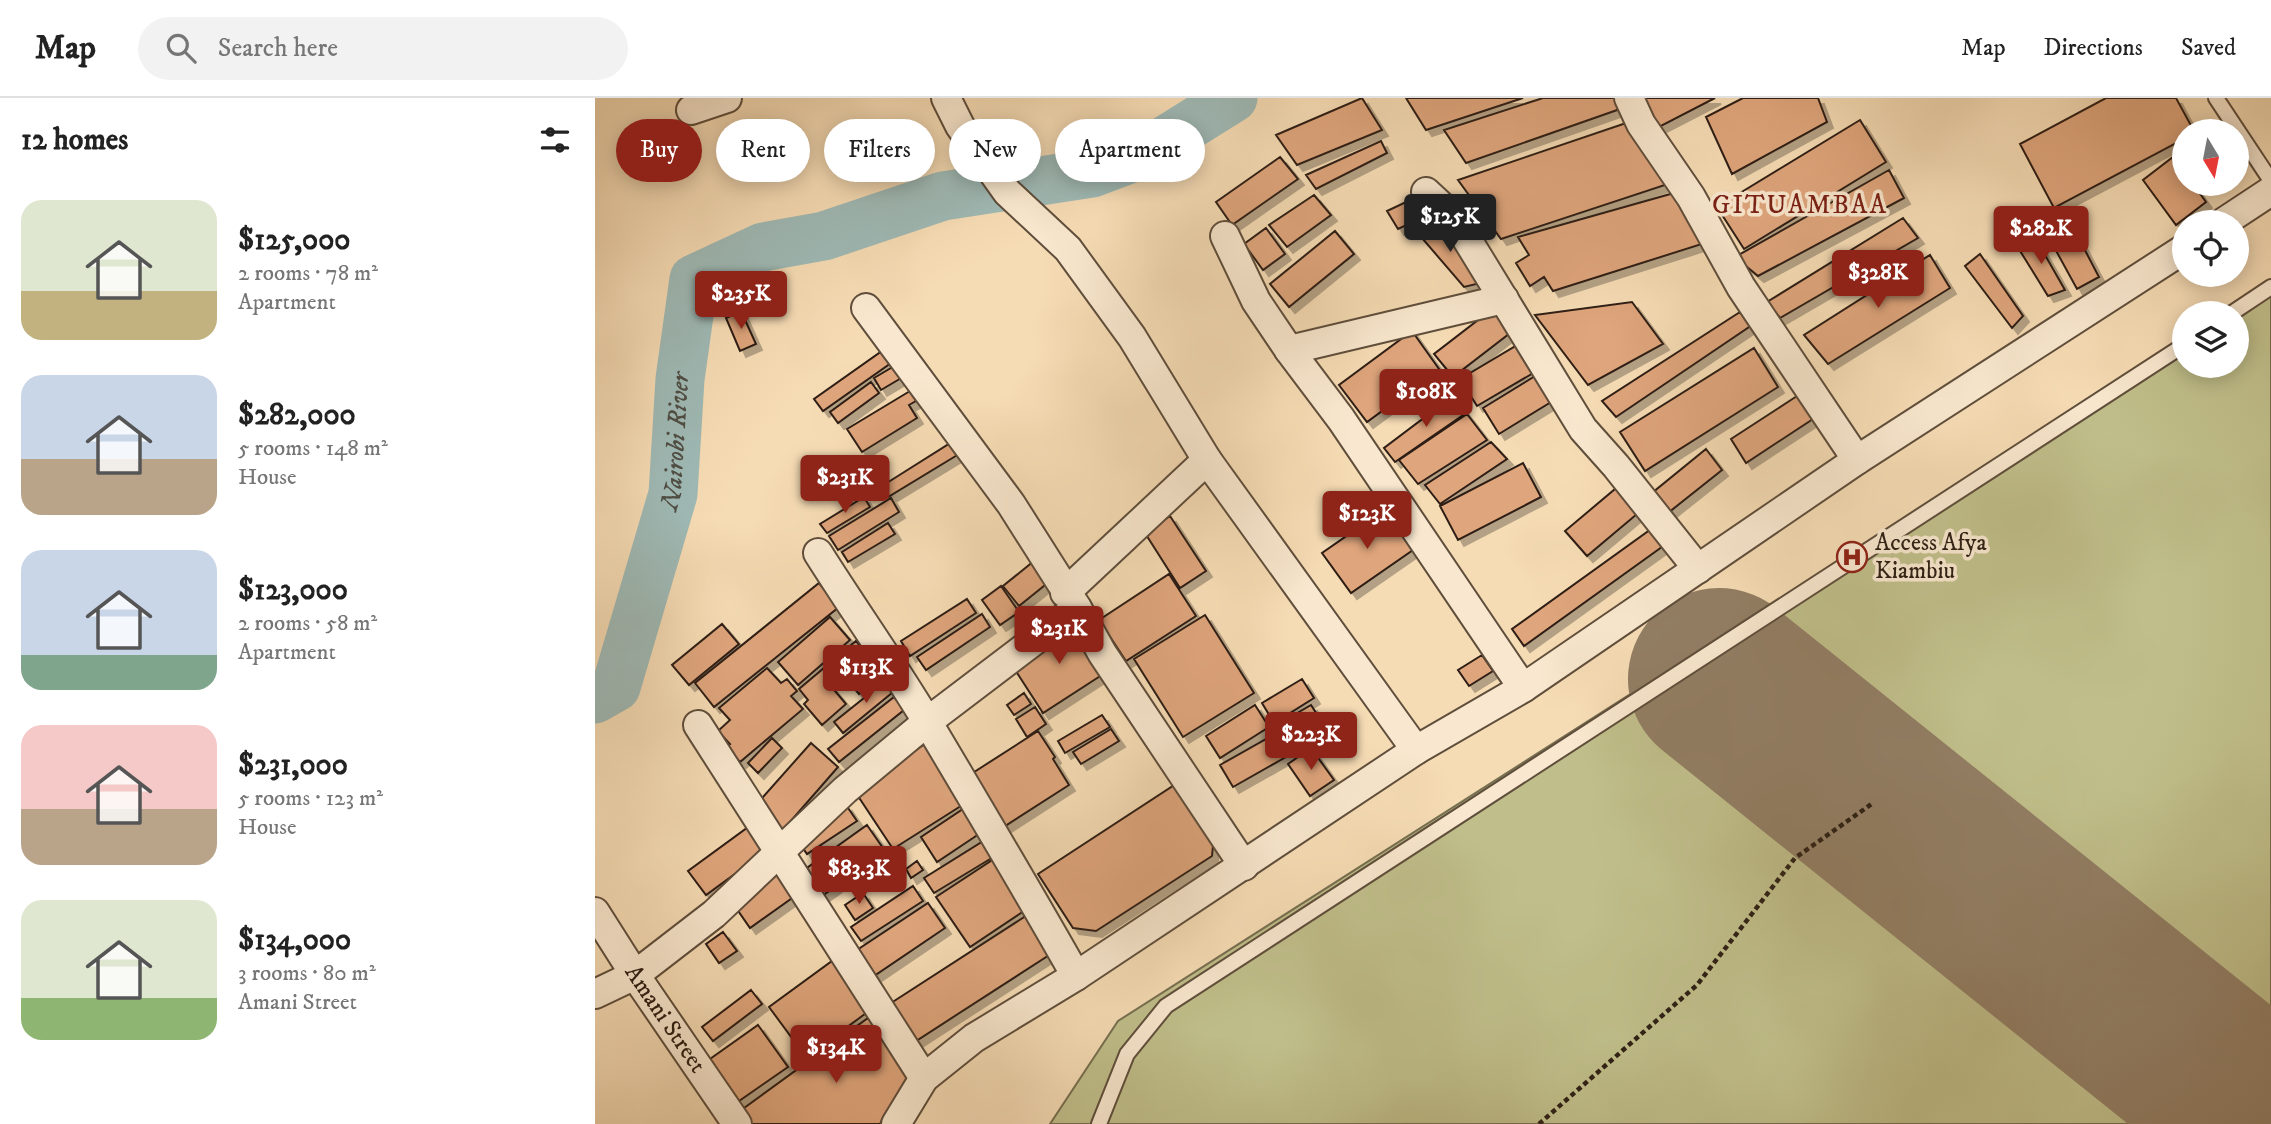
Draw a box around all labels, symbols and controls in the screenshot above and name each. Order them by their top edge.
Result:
search box [138,17,628,80]
text: Map [35,28,96,69]
icon: search [162,29,200,67]
text: Search here [218,32,338,65]
text: Map [1961,33,2006,63]
text: Directions [2044,33,2143,63]
text: Saved [2181,33,2236,63]
chip: Buy [616,119,702,182]
chip: Rent [716,119,810,182]
chip: Filters [824,119,935,182]
chip: New [949,119,1041,182]
chip: Apartment [1055,119,1205,182]
north arrow [2172,119,2249,196]
map controls [2172,119,2249,378]
icon: filters [536,121,574,159]
text: 12 homes [21,122,128,159]
district label: GITUAMBAA [1712,189,1888,222]
pin: $125K [1401,194,1499,254]
text: $125K [1420,202,1480,231]
pin: $282K [1992,206,2090,266]
button: locate [2172,210,2249,287]
text: $282K [2010,214,2072,243]
text: $125,000 [238,222,350,259]
icon: home [77,228,161,312]
pin: $328K [1829,250,1927,310]
text: $328K [1848,258,1908,287]
text: 2 rooms · 78 m² [238,259,378,288]
pin: $235K [692,272,790,331]
text: $235K [711,279,771,308]
text: Apartment [238,288,336,317]
button: layers [2172,301,2249,378]
water label: Nairobi River [652,369,697,516]
pin: $108K [1377,370,1475,429]
text: $108K [1396,377,1456,406]
text: $282,000 [238,397,356,434]
icon: home [77,403,161,487]
text: 5 rooms · 148 m² [238,434,388,463]
pin: $231K [796,456,894,515]
text: House [238,463,296,492]
text: $231K [816,463,874,492]
pin: $123K [1318,491,1416,551]
text: $123K [1338,499,1396,528]
place label: Access Afya Kiambiu [1875,528,1987,586]
hospital icon: Access Afya Kiambiu [1835,540,1869,574]
text: $123,000 [238,572,348,609]
icon: home [77,578,161,662]
pin: $231K [1010,606,1108,666]
text: 2 rooms · 58 m² [238,609,377,638]
text: $231K [1030,614,1088,643]
text: Apartment [238,638,336,667]
pin: $113K [817,646,915,705]
text: $113K [839,653,893,682]
pin: $223K [1262,712,1360,772]
text: $223K [1281,720,1341,749]
text: $231,000 [238,747,348,784]
icon: home [77,753,161,837]
text: 5 rooms · 123 m² [238,784,383,813]
text: House [238,813,296,842]
pin: $83.3K [802,846,916,906]
text: $83.3K [828,854,890,883]
text: $134,000 [238,922,351,959]
icon: home [77,928,161,1012]
text: 3 rooms · 80 m² [238,959,376,988]
street label: Amani Street [618,960,713,1079]
text: Amani Street [238,988,357,1017]
pin: $134K [787,1026,885,1085]
text: $134K [807,1033,865,1062]

